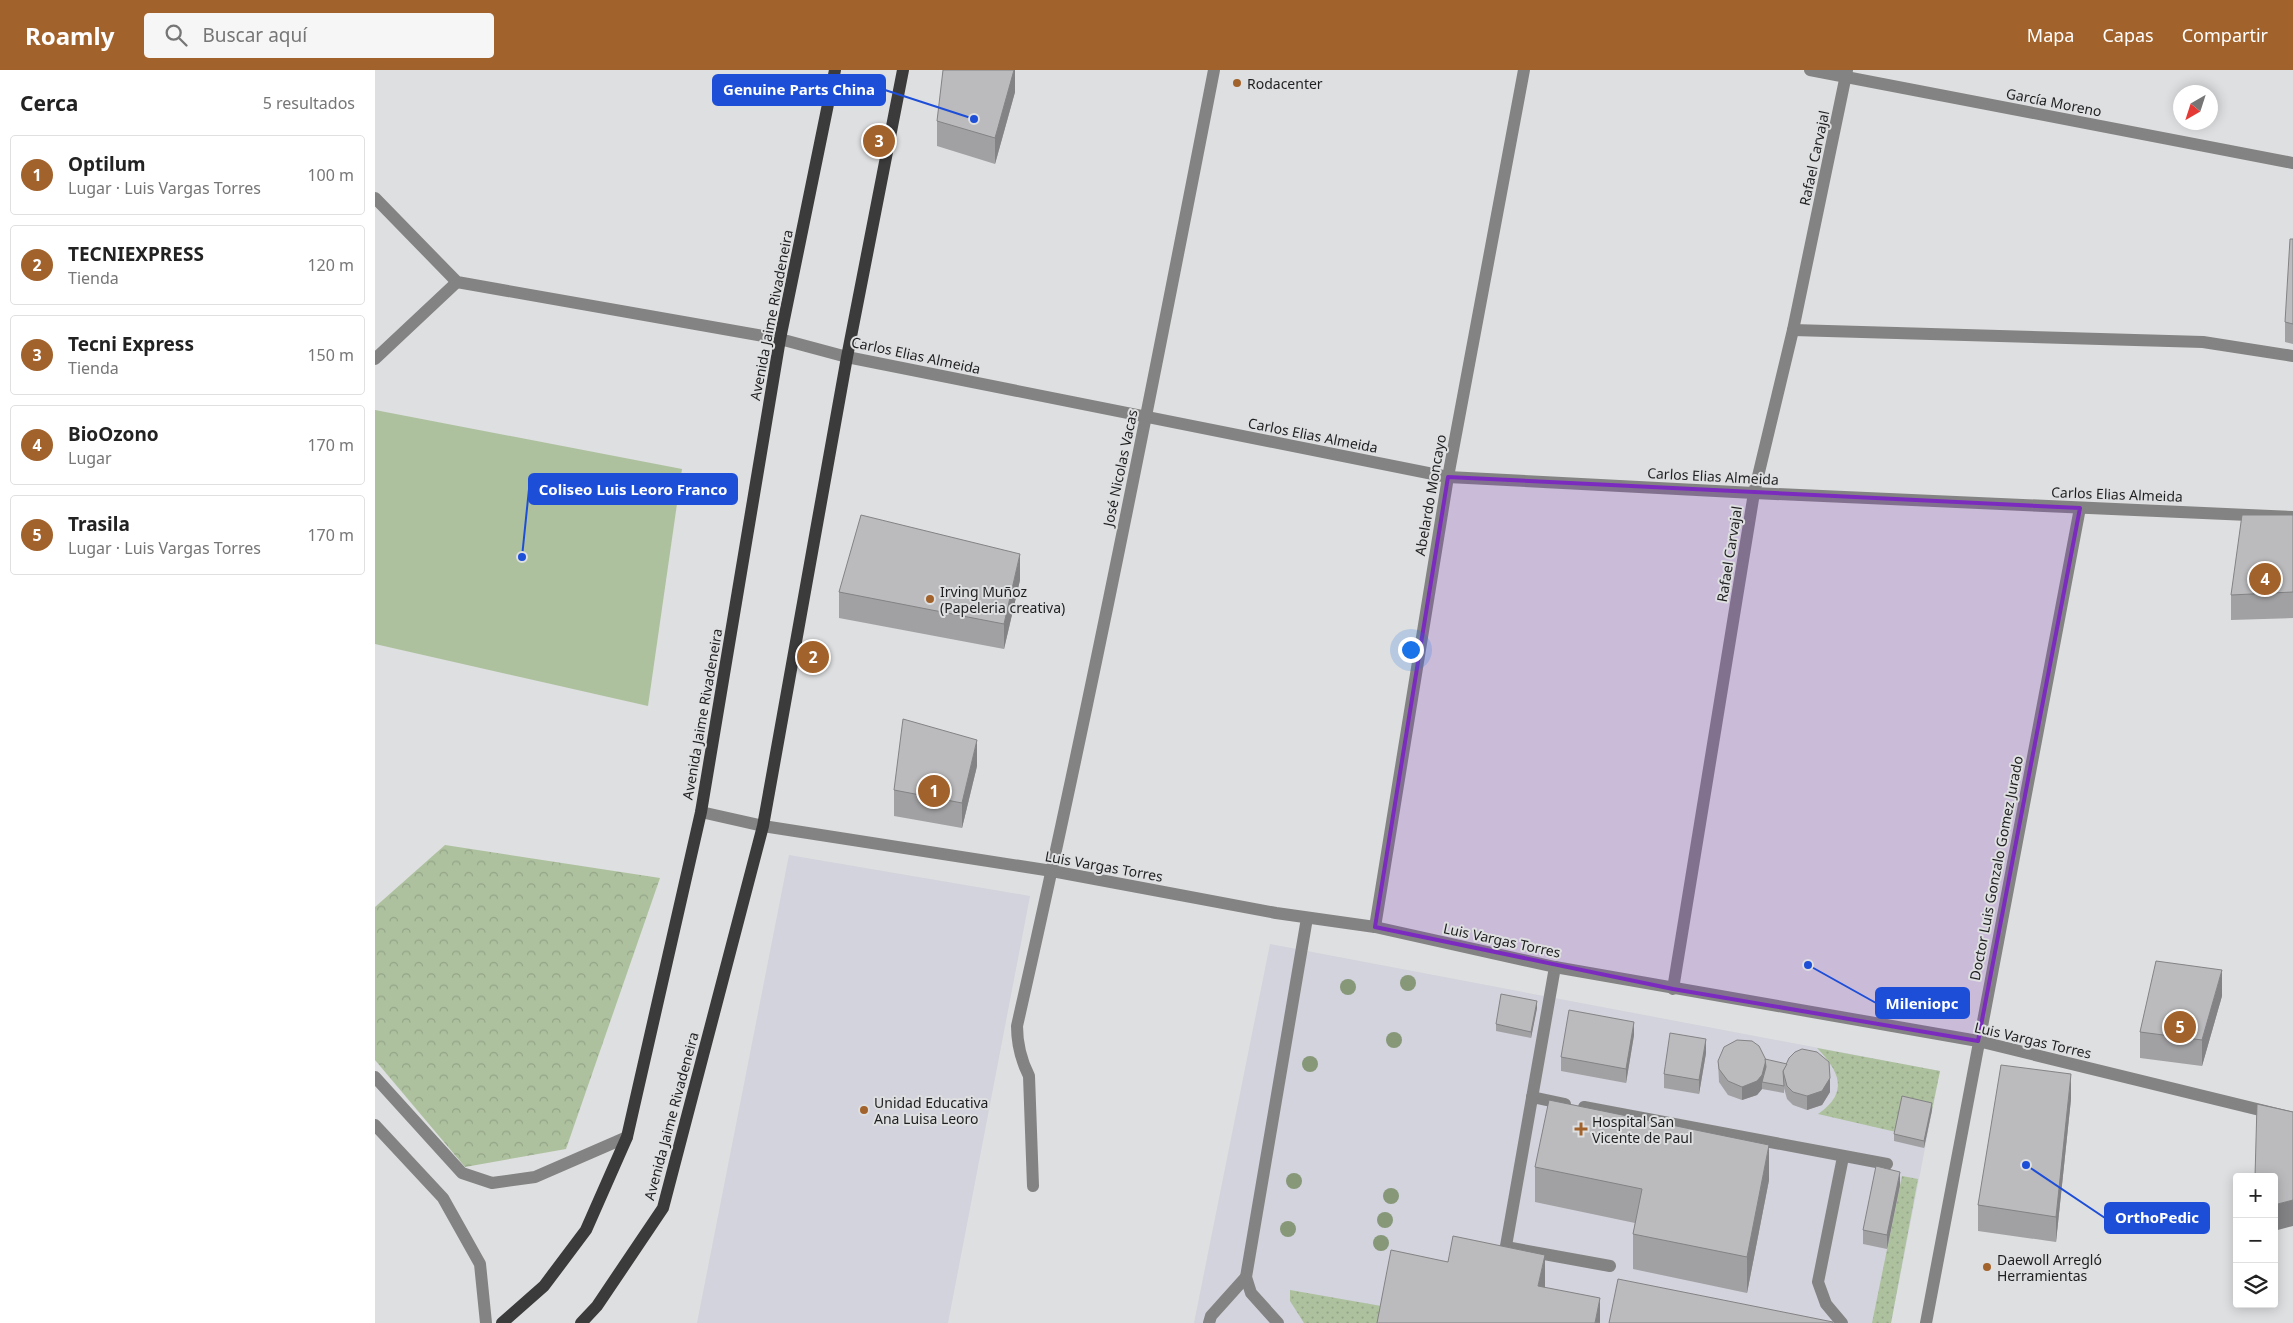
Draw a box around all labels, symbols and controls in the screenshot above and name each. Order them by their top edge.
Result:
search box [144,13,494,58]
text: Roamly [25,19,114,52]
icon: search [162,21,190,49]
text: Buscar aquí [202,22,307,48]
text: Mapa [2027,23,2074,47]
text: Capas [2102,23,2154,47]
text: Compartir [2182,23,2268,47]
place label: Rodacenter [1247,74,1323,93]
callout: Genuine Parts China [713,75,885,105]
marker: Rodacenter [1231,77,1243,89]
text: Genuine Parts China [723,79,875,99]
street label: García Moreno [2005,83,2103,121]
north arrow [2173,85,2218,130]
text: Cerca [20,89,78,117]
text: 5 resultados [263,92,355,114]
street label: Rafael Carvajal [1795,109,1833,207]
pin: 3 [863,122,895,160]
text: Optilum [68,151,146,177]
text: 1 [32,164,42,186]
text: 100 m [307,164,354,186]
text: Lugar · Luis Vargas Torres [68,177,261,199]
street label: Avenida Jaime Rivadeneira [745,228,797,402]
text: TECNIEXPRESS [68,241,204,267]
text: 2 [32,254,42,276]
text: 120 m [307,254,354,276]
text: Tienda [68,267,119,289]
text: Tecni Express [68,331,194,357]
street label: Carlos Elias Almeida [850,332,982,378]
text: 3 [32,344,42,366]
text: 150 m [307,344,354,366]
text: Tienda [68,357,119,379]
street label: José Nicolas Vacas [1098,408,1142,530]
street label: Carlos Elias Almeida [1247,413,1379,457]
text: BioOzono [68,421,159,447]
street label: Abelardo Moncayo [1410,433,1450,557]
text: 4 [32,434,42,456]
text: 170 m [307,434,354,456]
text: Lugar [68,447,112,469]
street label: Carlos Elias Almeida [1647,463,1779,489]
callout: Coliseo Luis Leoro Franco [529,474,737,504]
text: Coliseo Luis Leoro Franco [539,479,727,499]
street label: Carlos Elias Almeida [2051,482,2183,506]
street label: Rafael Carvajal [1712,505,1746,603]
text: Trasila [68,511,130,537]
text: 5 [32,524,42,546]
text: 170 m [307,524,354,546]
text: Lugar · Luis Vargas Torres [68,537,261,559]
pin: 4 [2249,560,2281,598]
place label: Irving Muñoz (Papeleria creativa) [940,582,1065,617]
marker: Irving Muñoz (Papeleria creativa) [924,593,936,605]
street label: Avenida Jaime Rivadeneira [678,627,726,801]
your location [1398,637,1424,663]
pin: 2 [797,638,829,676]
street label: Doctor Luis Gonzalo Gomez Jurado [1965,754,2027,982]
pin: 1 [918,772,950,810]
street label: Luis Vargas Torres [1043,846,1165,886]
street label: Luis Vargas Torres [1442,918,1563,962]
callout: Mileniopc [1876,988,1969,1018]
text: Mileniopc [1886,993,1959,1013]
pin: 5 [2164,1008,2196,1046]
street label: Luis Vargas Torres [1973,1017,2094,1063]
street label: Avenida Jaime Rivadeneira [639,1030,703,1202]
place label: Unidad Educativa Ana Luisa Leoro [874,1093,988,1128]
marker: Unidad Educativa Ana Luisa Leoro [858,1104,870,1116]
place label: Hospital San Vicente de Paul [1592,1112,1693,1147]
marker: Hospital San Vicente de Paul [1574,1122,1588,1136]
map controls [2233,1173,2278,1308]
button: + [2233,1173,2278,1218]
callout: OrthoPedic [2105,1203,2209,1233]
text: OrthoPedic [2115,1207,2199,1227]
button: − [2233,1218,2278,1263]
place label: Daewoll Arregló Herramientas [1997,1250,2102,1285]
marker: Daewoll Arregló Herramientas [1981,1261,1993,1273]
button: layers [2233,1263,2278,1308]

